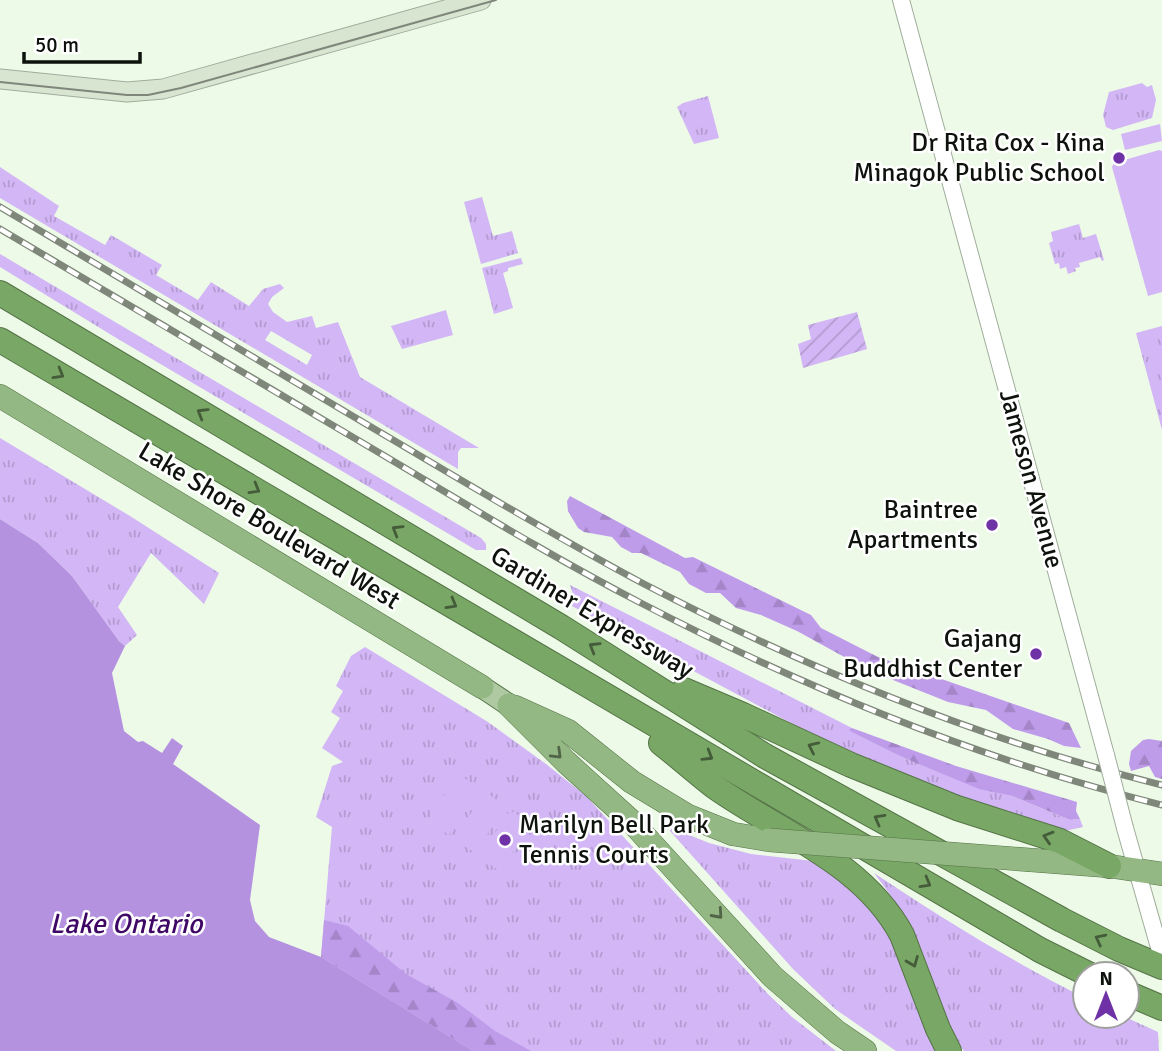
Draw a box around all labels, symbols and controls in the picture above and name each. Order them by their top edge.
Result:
scale bar [24,21,140,65]
text: 50 m [35,32,79,58]
place label: Dr Rita Cox - Kina Minagok Public School [853,127,1105,189]
marker: Dr Rita Cox - Kina Minagok Public School [1111,150,1127,166]
one-way arrow [51,366,64,379]
street label: Jameson Avenue [992,386,1070,572]
one-way arrow [197,409,210,422]
street label: Lake Shore Boulevard West [132,435,406,617]
one-way arrow [248,481,261,494]
place label: Baintree Apartments [848,494,978,556]
marker: Baintree Apartments [984,517,1000,533]
one-way arrow [392,525,405,538]
street label: Gardiner Expressway [485,540,699,686]
one-way arrow [444,596,457,609]
place label: Gajang Buddhist Center [843,623,1022,685]
one-way arrow [588,642,601,655]
marker: Gajang Buddhist Center [1028,646,1044,662]
one-way arrow [807,741,820,755]
one-way arrow [549,745,562,758]
one-way arrow [701,748,714,761]
place label: Marilyn Bell Park Tennis Courts [519,809,709,871]
one-way arrow [873,813,886,827]
one-way arrow [1042,830,1054,845]
marker: Marilyn Bell Park Tennis Courts [497,832,513,848]
one-way arrow [918,875,931,888]
one-way arrow [709,906,722,919]
water label: Lake Ontario [50,907,204,941]
one-way arrow [1095,934,1107,948]
one-way arrow [904,956,918,968]
north arrow [1071,960,1141,1030]
text: N [1099,967,1113,991]

